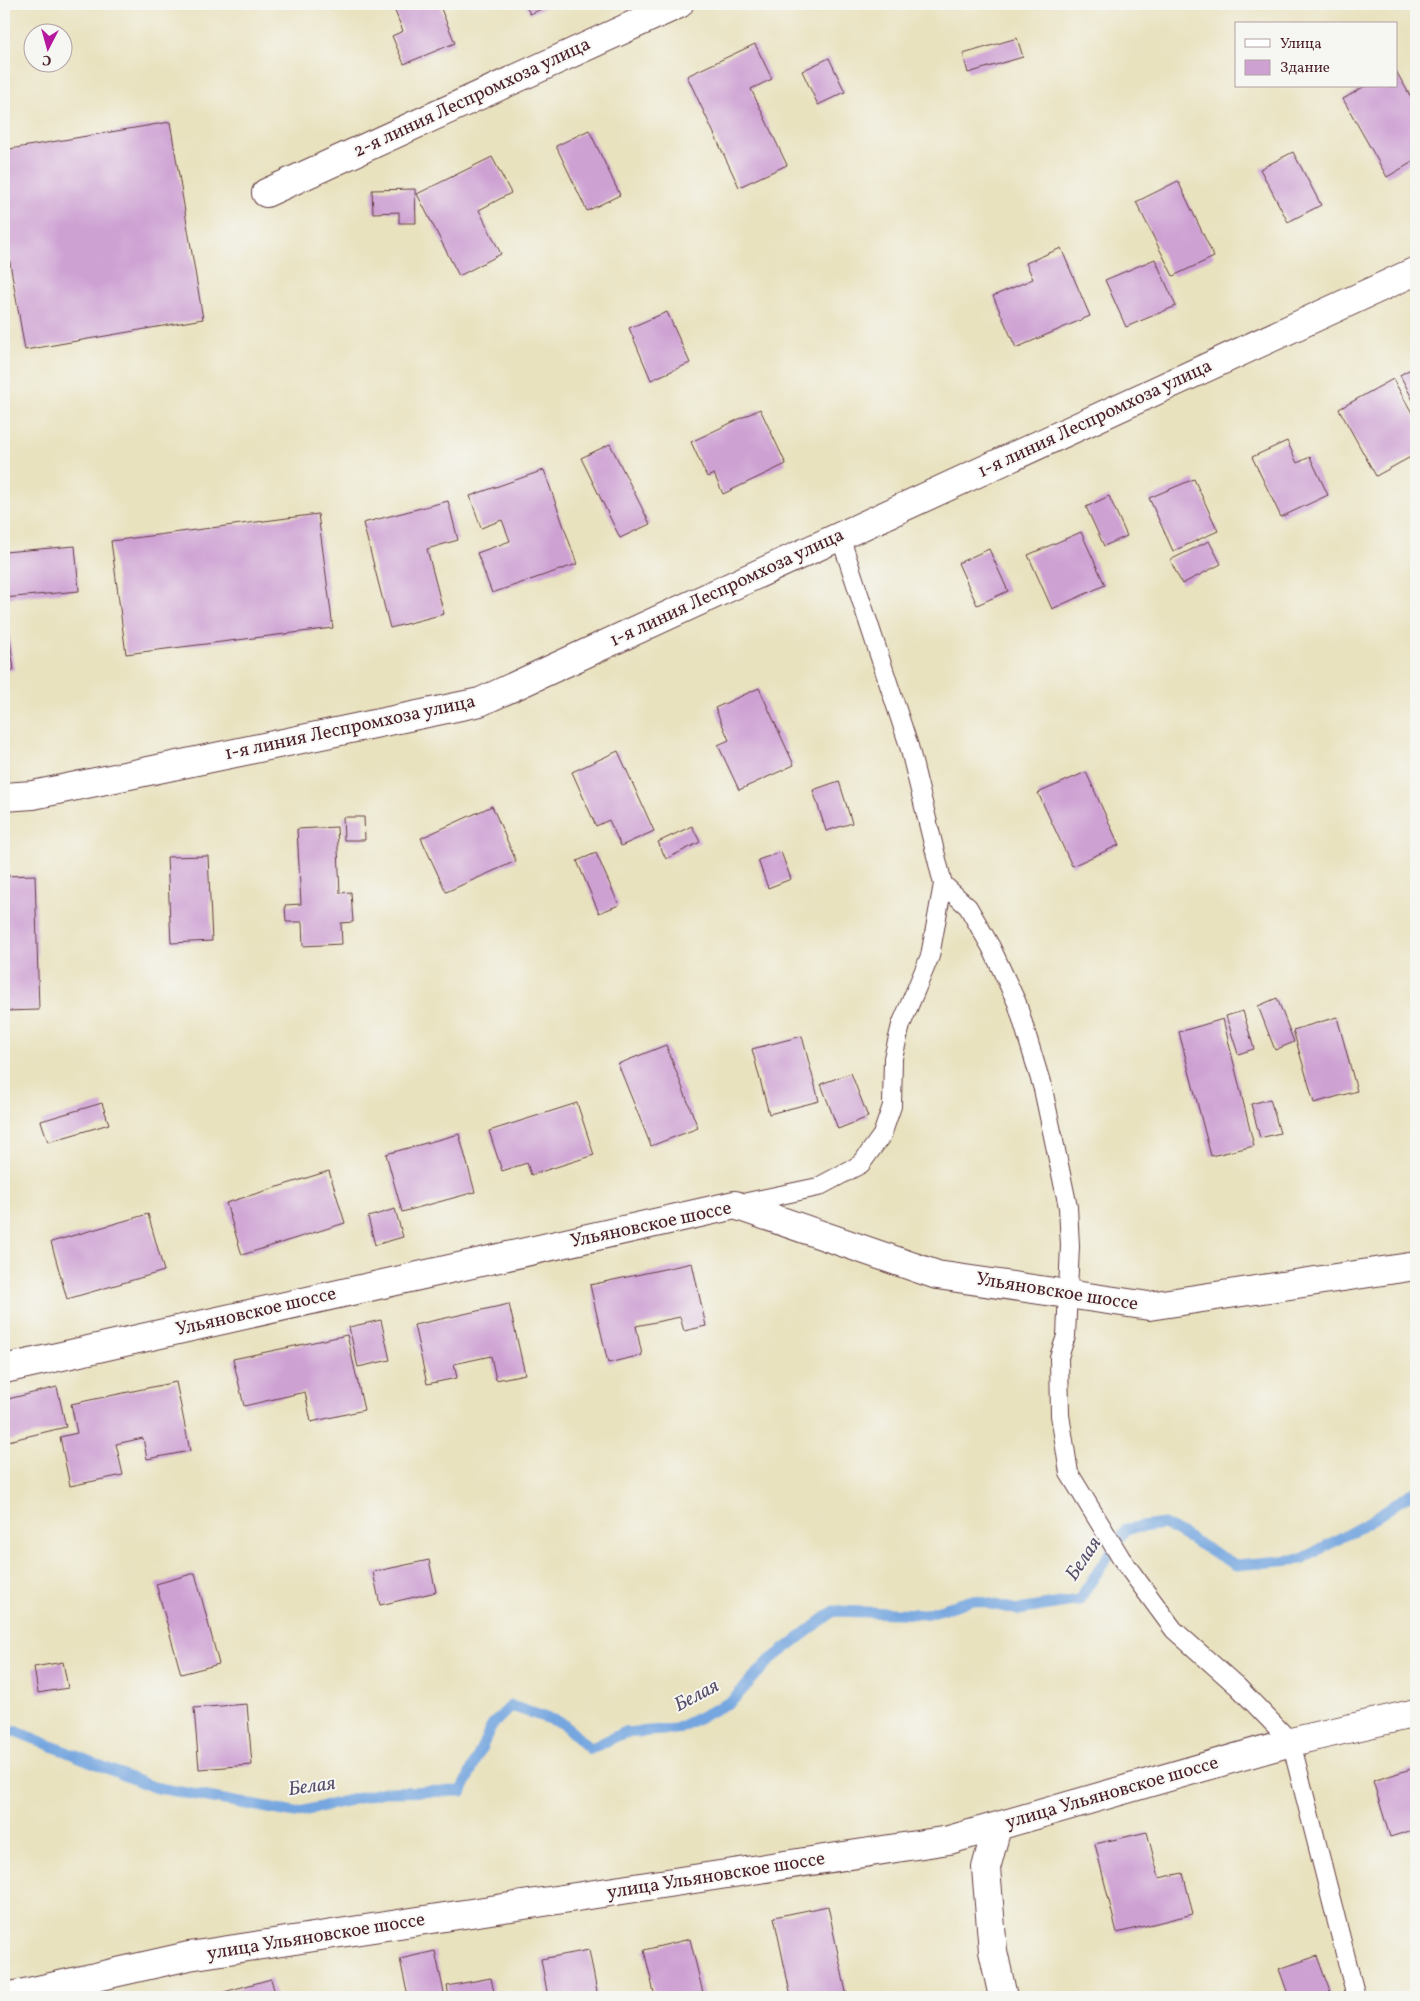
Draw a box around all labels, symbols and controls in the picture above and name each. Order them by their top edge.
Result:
north arrow [22,22,72,72]
legend [1235,22,1398,88]
street label: 2-я линия Леспромхоза улица [349,31,595,165]
text: Улица [1280,34,1322,55]
text: С [41,50,52,69]
text: Здание [1280,58,1330,79]
street label: 1-я линия Леспромхоза улица [974,353,1216,485]
street label: 1-я линия Леспромхоза улица [606,522,848,654]
street label: 1-я линия Леспромхоза улица [222,689,478,767]
street label: Ульяновское шоссе [568,1195,734,1255]
street label: Ульяновское шоссе [974,1266,1140,1318]
street label: Ульяновское шоссе [173,1281,339,1343]
water label: Белая [1059,1532,1109,1586]
water label: Белая [670,1673,724,1719]
street label: улица Ульяновское шоссе [1002,1750,1222,1836]
water label: Белая [287,1770,337,1804]
street label: улица Ульяновское шоссе [605,1846,827,1906]
street label: улица Ульяновское шоссе [205,1907,427,1967]

